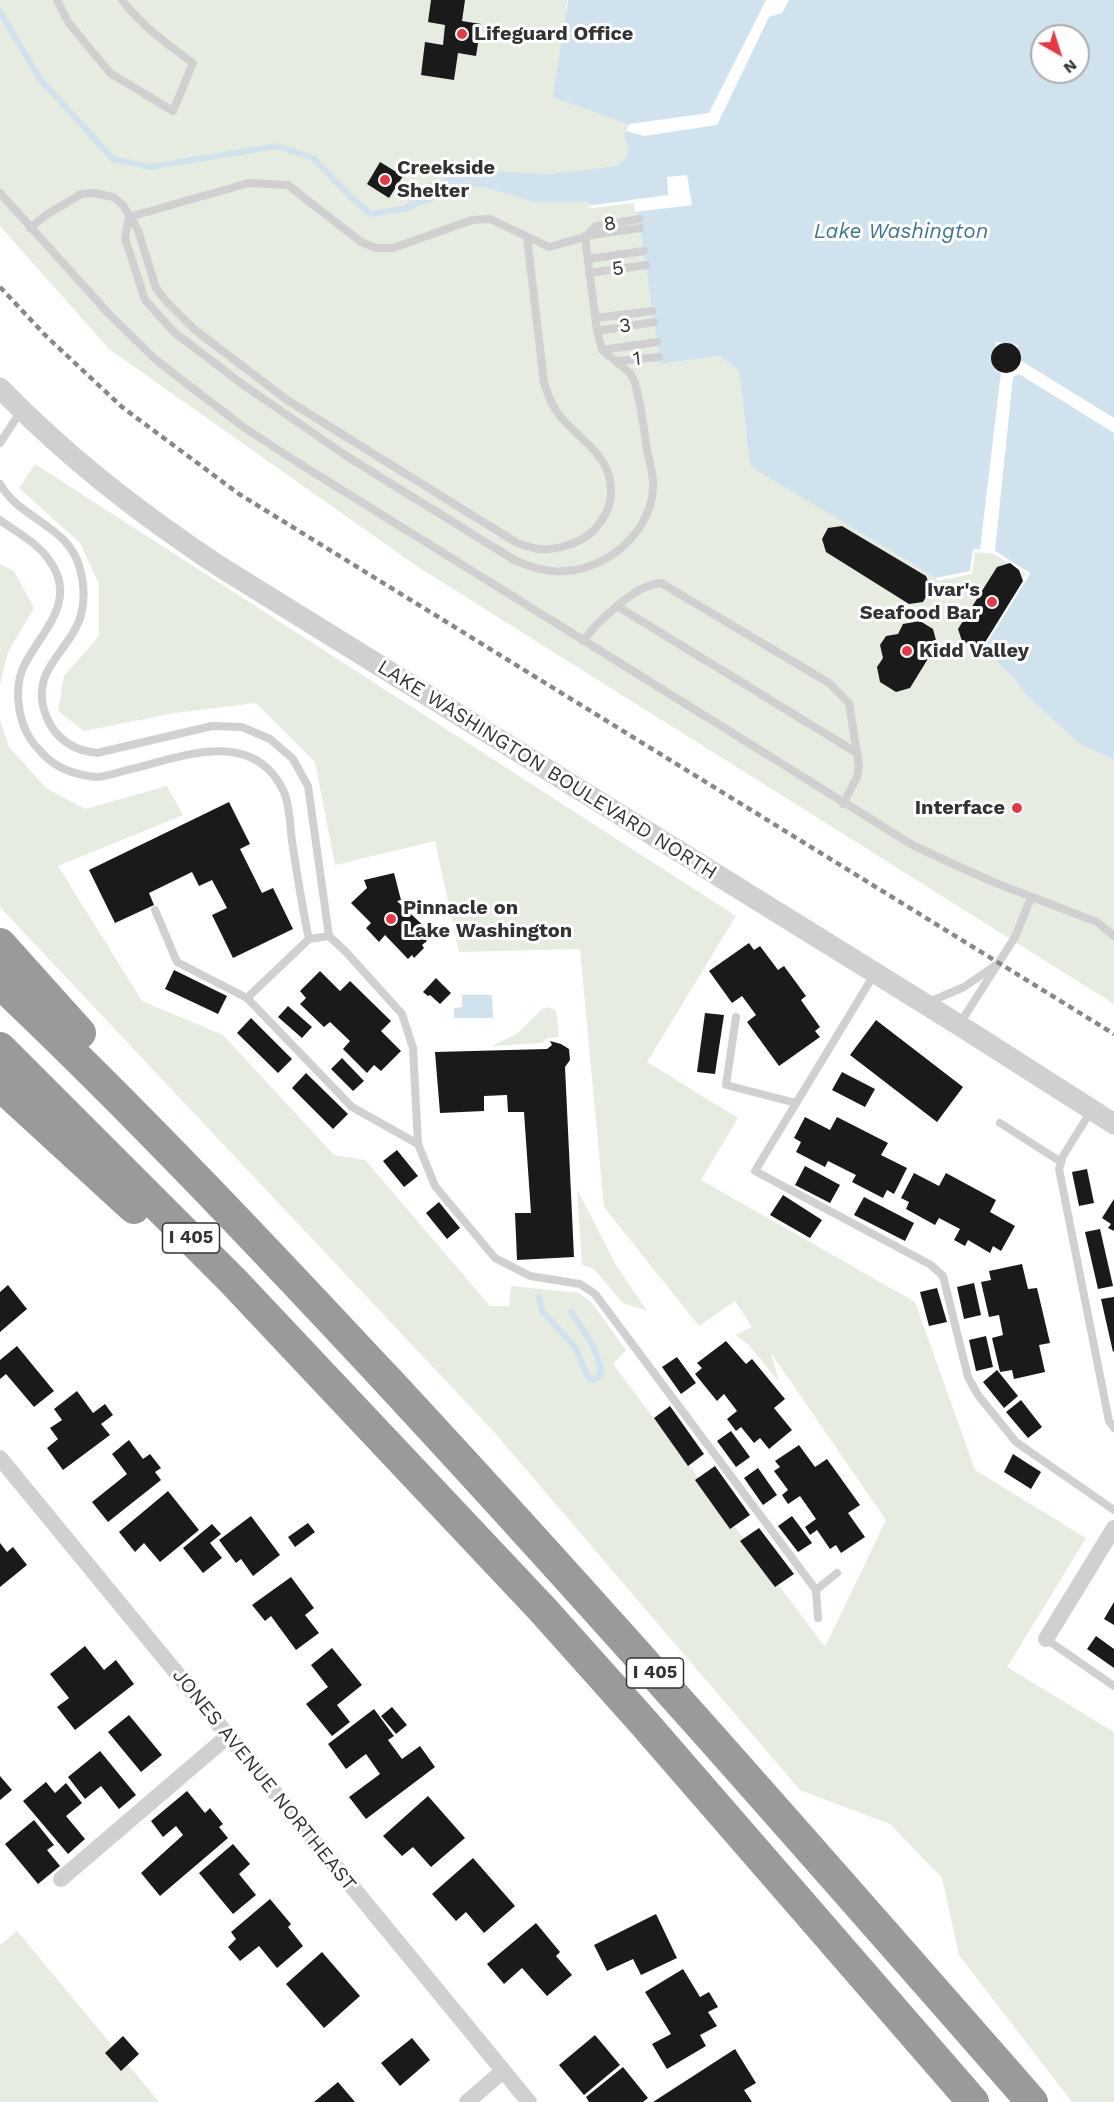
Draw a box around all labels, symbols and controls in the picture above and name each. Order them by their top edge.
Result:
place label: Lifeguard Office [474,22,633,46]
north arrow [1030,24,1090,84]
marker: Lifeguard Office [455,27,469,41]
text: N [1060,56,1081,78]
place label: Creekside Shelter [397,156,495,203]
marker: Creekside Shelter [378,173,392,187]
street label: 8 [602,211,618,237]
water label: Lake Washington [814,219,988,245]
street label: 5 [611,256,625,282]
street label: 3 [617,313,633,339]
street label: 1 [632,347,642,371]
place label: Ivar's Seafood Bar [860,578,980,625]
marker: Ivar's Seafood Bar [985,595,999,609]
place label: Kidd Valley [919,639,1029,663]
marker: Kidd Valley [900,644,914,658]
street label: LAKE WASHINGTON BOULEVARD NORTH [373,655,721,885]
place label: Interface [915,796,1005,820]
marker: Interface [1010,801,1024,815]
place label: Pinnacle on Lake Washington [403,896,572,943]
marker: Pinnacle on Lake Washington [384,912,398,926]
road number: I 405 [162,1223,219,1253]
road number: I 405 [626,1658,684,1688]
street label: JONES AVENUE NORTHEAST [167,1664,361,1896]

